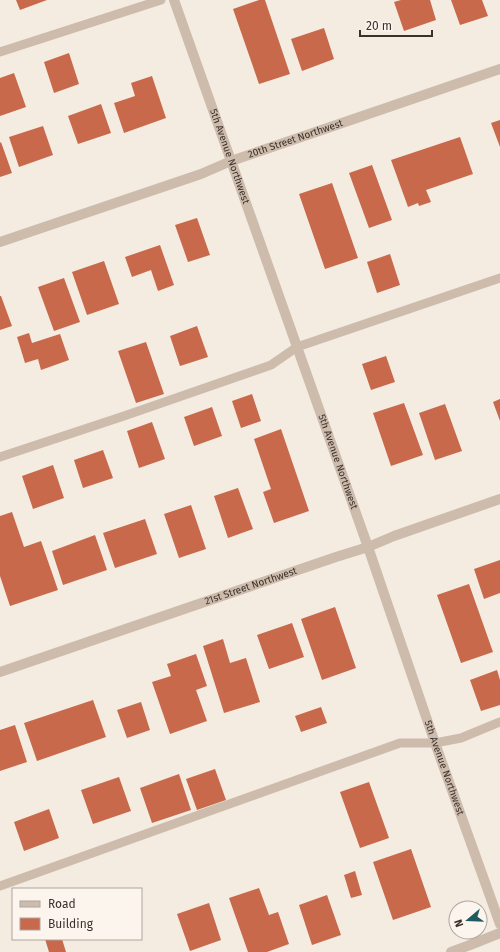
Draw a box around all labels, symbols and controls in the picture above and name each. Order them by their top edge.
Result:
scale bar [360,12,432,38]
text: 20 m [366,19,392,33]
street label: 5th Avenue Northwest [207,107,252,206]
street label: 20th Street Northwest [246,117,345,161]
street label: 5th Avenue Northwest [315,413,360,511]
street label: 21st Street Northwest [203,565,299,608]
street label: 5th Avenue Northwest [422,719,467,817]
legend [12,888,142,940]
text: Road [48,897,76,911]
north arrow [448,900,488,940]
text: Building [48,917,94,931]
text: N [452,918,466,929]

